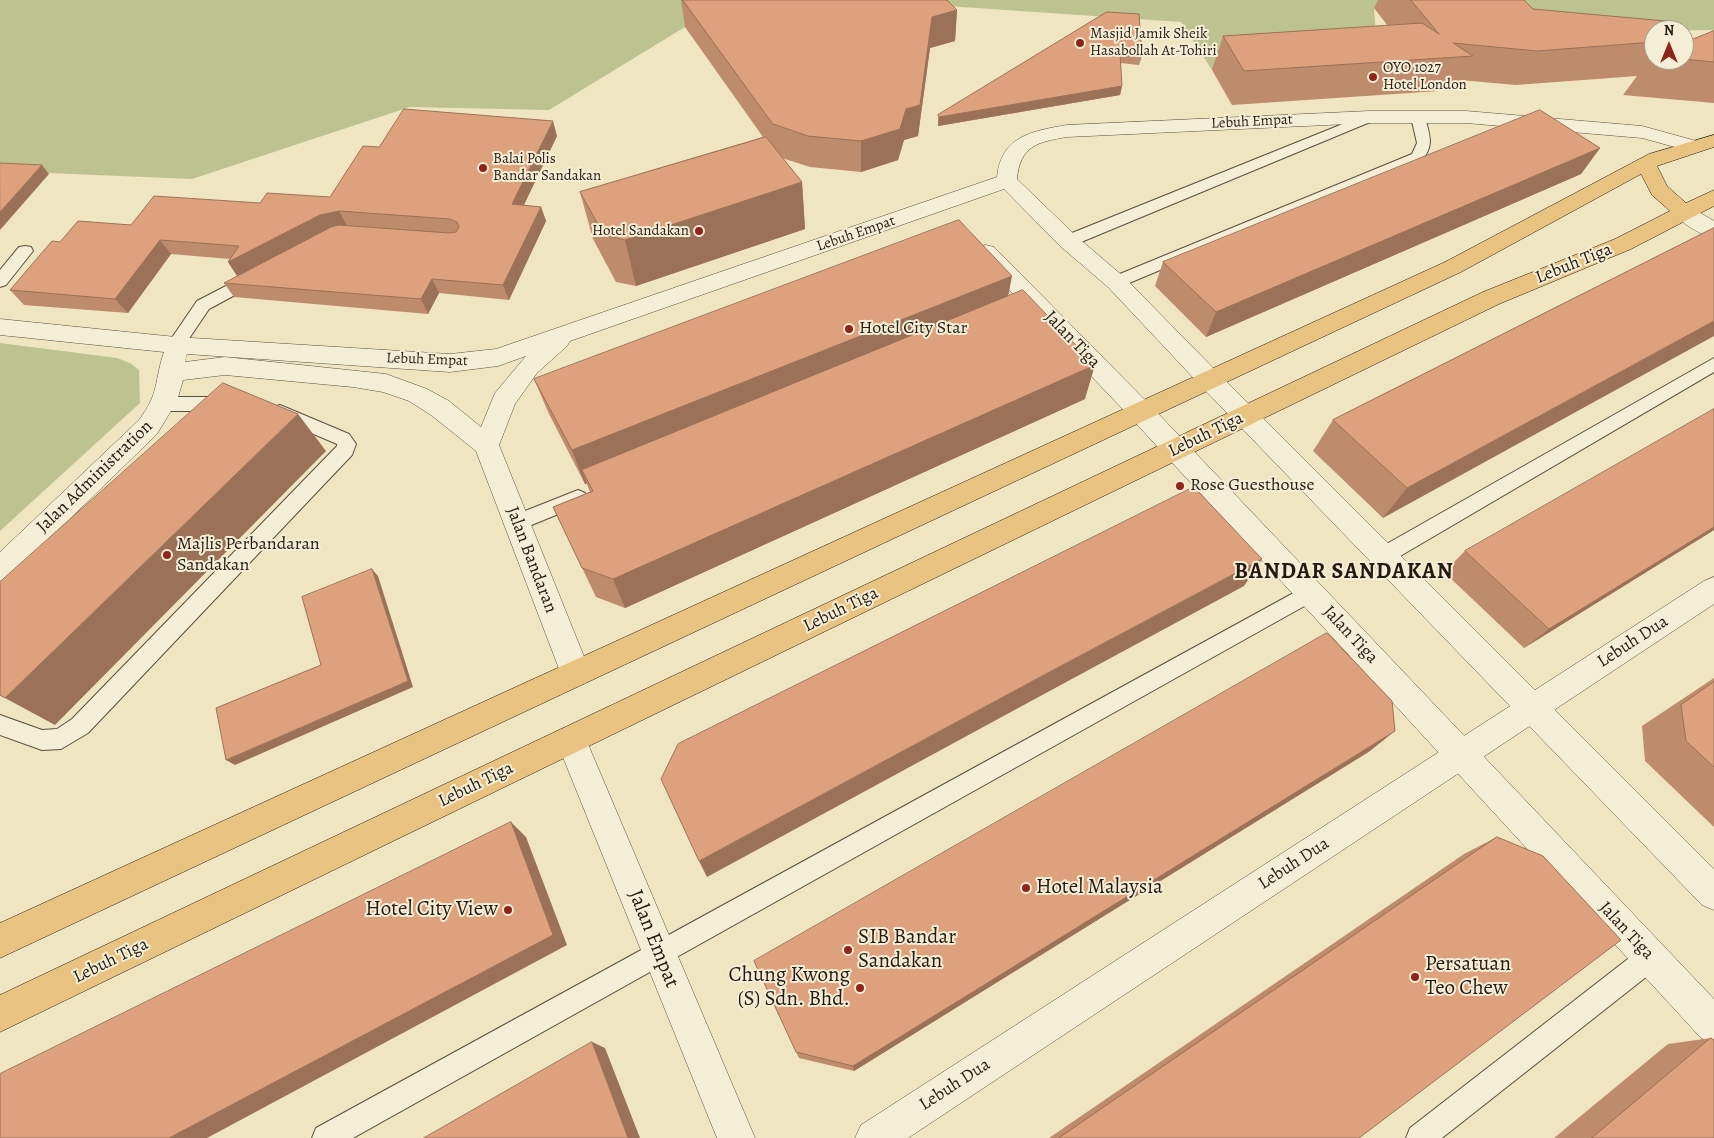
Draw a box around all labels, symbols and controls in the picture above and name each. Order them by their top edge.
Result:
north arrow [1644,20,1694,70]
text: N [1664,21,1674,40]
place label: Masjid Jamik Sheik Hasabollah At-Tohiri [1090,25,1217,60]
marker: Masjid Jamik Sheik Hasabollah At-Tohiri [1074,37,1086,49]
place label: OYO 1027 Hotel London [1383,59,1467,94]
marker: OYO 1027 Hotel London [1367,71,1379,83]
street label: Lebuh Empat [1211,111,1293,133]
place label: Balai Polis Bandar Sandakan [493,150,601,185]
marker: Balai Polis Bandar Sandakan [477,162,489,174]
street label: Lebuh Empat [814,212,898,256]
place label: Hotel Sandakan [592,222,689,240]
marker: Hotel Sandakan [693,225,705,237]
street label: Lebuh Tiga [1533,239,1615,289]
street label: Jalan Tiga [1039,307,1105,373]
place label: Hotel City Star [859,318,967,340]
marker: Hotel City Star [843,323,855,335]
street label: Lebuh Empat [386,350,468,370]
street label: Lebuh Tiga [1165,408,1247,462]
street label: Jalan Administration [32,416,158,538]
place label: Rose Guesthouse [1190,475,1315,497]
marker: Rose Guesthouse [1174,480,1186,492]
street label: Jalan Bandaran [501,504,561,616]
place label: Majlis Perbandaran Sandakan [177,534,320,576]
marker: Majlis Perbandaran Sandakan [161,549,173,561]
district label: BANDAR SANDAKAN [1232,560,1456,586]
street label: Lebuh Tiga [800,583,882,637]
street label: Jalan Tiga [1318,601,1382,669]
street label: Lebuh Dua [1594,611,1672,673]
street label: Lebuh Tiga [435,758,517,812]
street label: Lebuh Dua [1255,833,1333,895]
place label: Hotel Malaysia [1036,875,1163,901]
marker: Hotel Malaysia [1020,882,1032,894]
street label: Jalan Empat [622,886,684,992]
place label: Hotel City View [365,897,498,923]
street label: Jalan Tiga [1594,897,1658,965]
marker: Hotel City View [502,904,514,916]
place label: SIB Bandar Sandakan [858,925,956,975]
street label: Lebuh Tiga [70,934,152,988]
marker: SIB Bandar Sandakan [842,944,854,956]
place label: Persatuan Teo Chew [1425,952,1511,1002]
place label: Chung Kwong (S) Sdn. Bhd. [729,963,850,1013]
marker: Persatuan Teo Chew [1409,971,1421,983]
marker: Chung Kwong (S) Sdn. Bhd. [854,982,866,994]
street label: Lebuh Dua [916,1054,994,1116]

